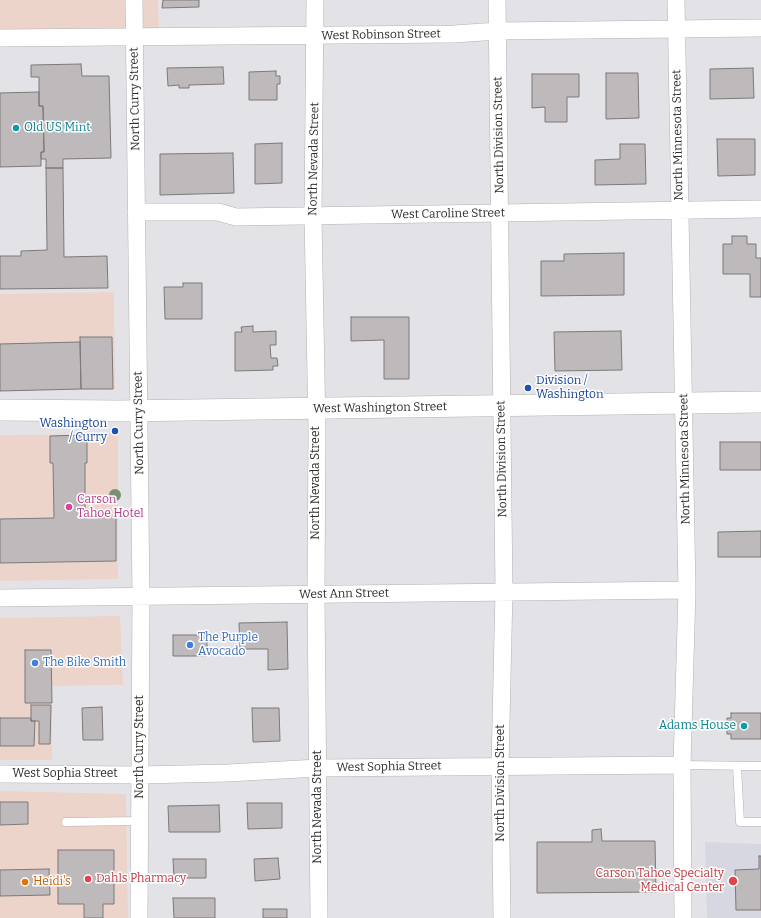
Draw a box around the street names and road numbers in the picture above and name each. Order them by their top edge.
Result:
street label: West Robinson Street [321,27,441,43]
street label: North Curry Street [127,47,143,151]
street label: North Minnesota Street [670,69,686,201]
street label: North Division Street [491,76,507,194]
street label: North Nevada Street [306,102,322,216]
street label: West Caroline Street [391,206,505,222]
street label: North Curry Street [131,371,147,475]
street label: North Minnesota Street [677,393,693,525]
street label: West Washington Street [313,400,447,416]
street label: North Division Street [494,400,510,518]
street label: North Nevada Street [309,426,323,540]
street label: West Ann Street [299,586,389,602]
street label: North Curry Street [133,695,147,799]
street label: North Division Street [494,724,508,842]
street label: North Nevada Street [311,750,325,864]
street label: West Sophia Street [336,759,442,775]
street label: West Sophia Street [12,767,118,781]

